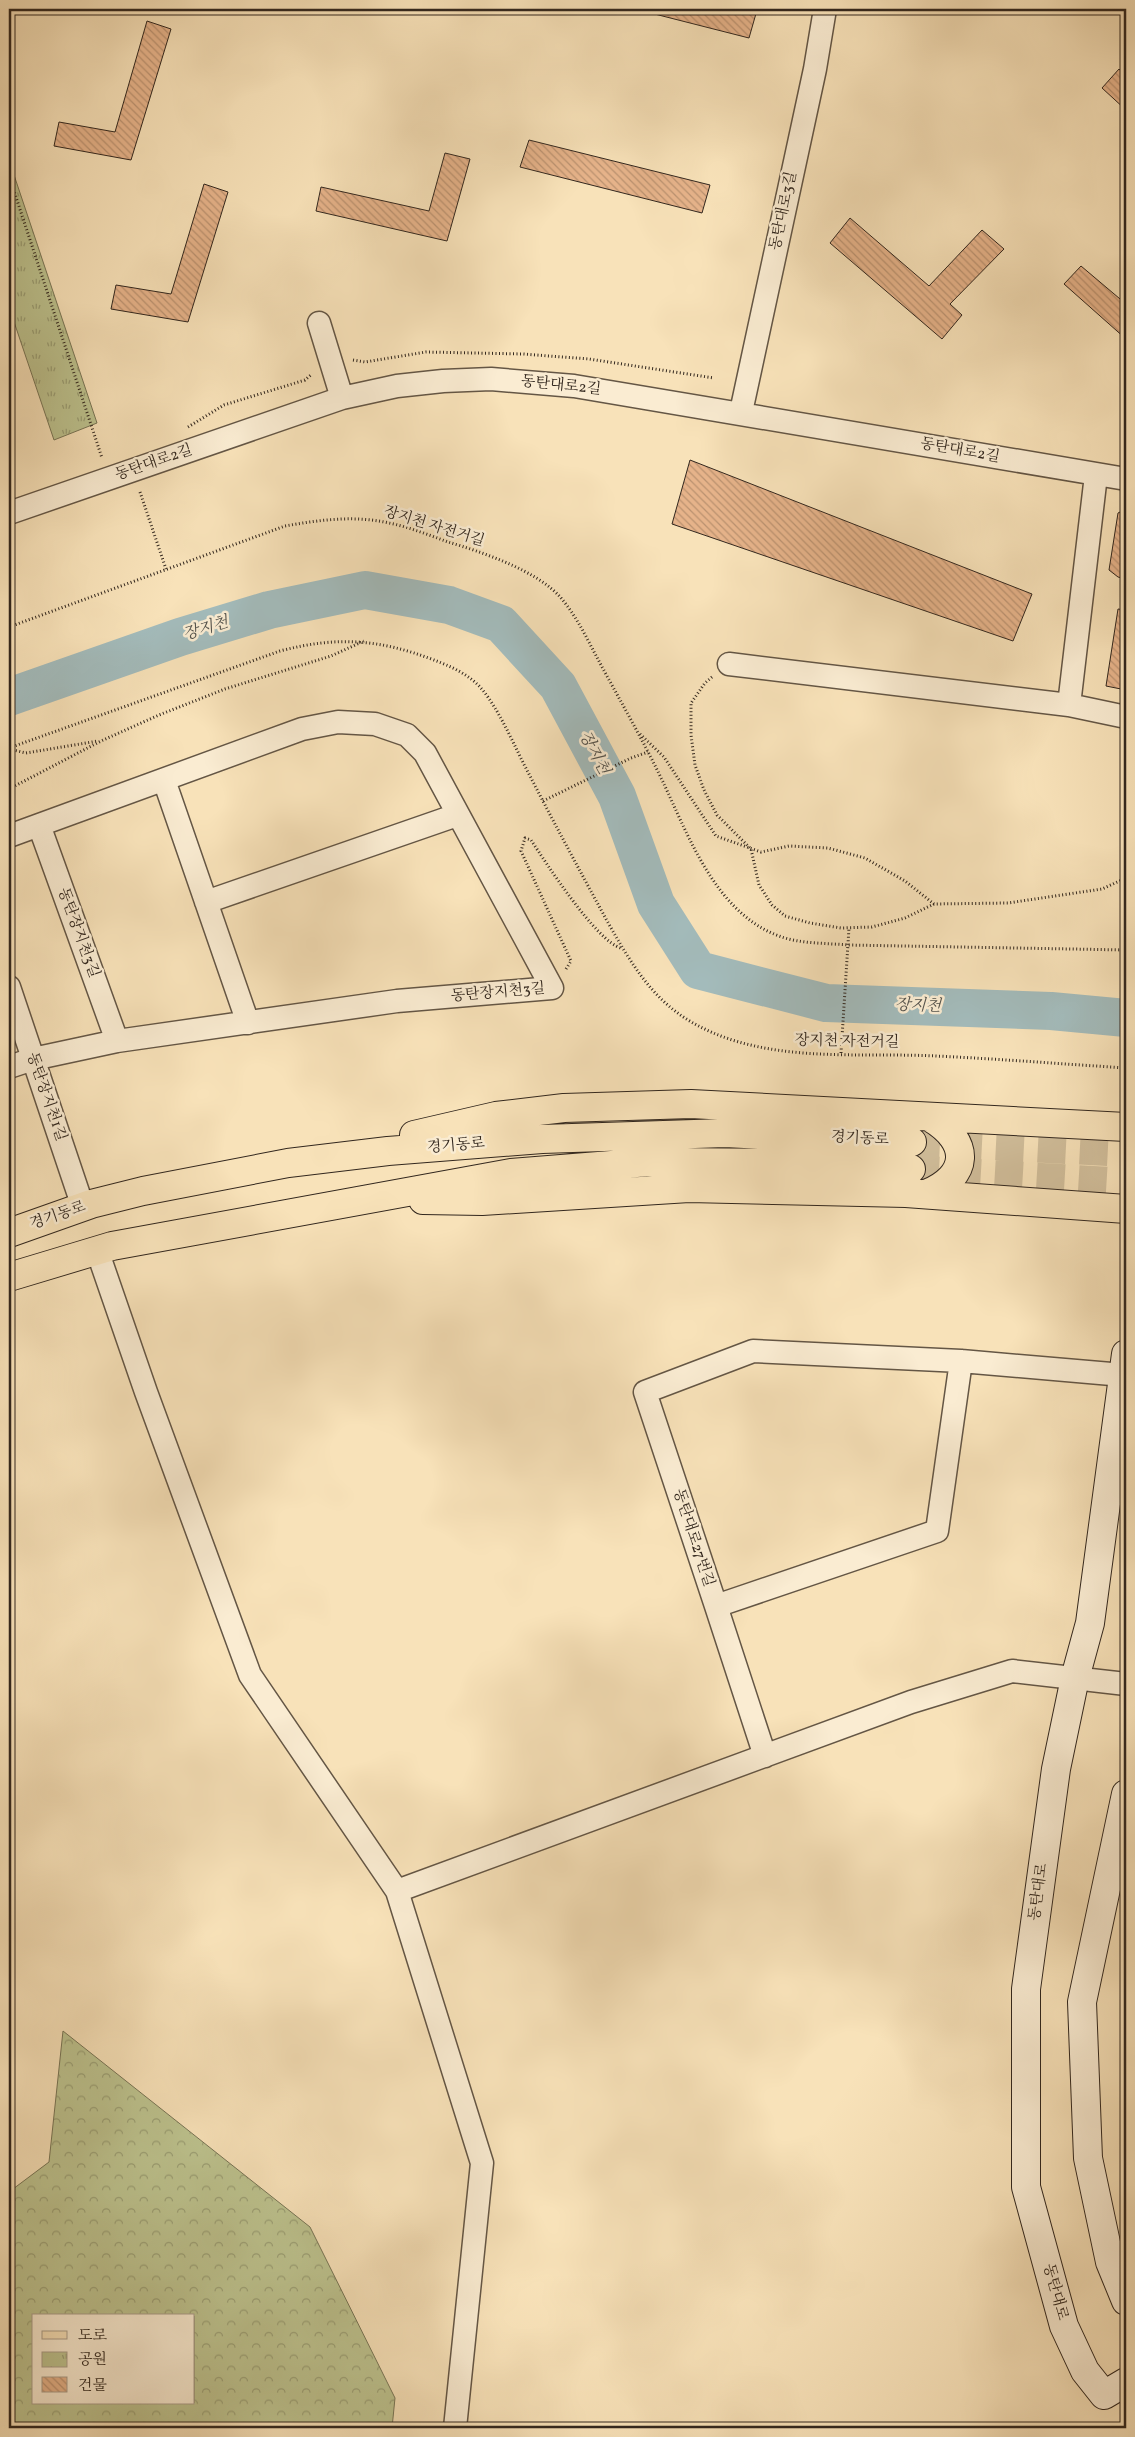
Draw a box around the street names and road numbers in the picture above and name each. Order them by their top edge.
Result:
street label: 동탄대로3길 [765,170,803,252]
street label: 동탄대로2길 [520,371,602,401]
street label: 동탄대로2길 [919,434,1001,468]
street label: 동탄대로2길 [113,440,195,486]
street label: 장지천 자전거길 [381,502,487,552]
street label: 동탄장지천3길 [52,885,104,981]
street label: 동탄장지천3길 [450,978,546,1008]
street label: 장지천 자전거길 [795,1031,899,1053]
street label: 동탄장지천1길 [21,1050,71,1144]
street label: 경기동로 [831,1127,890,1151]
street label: 경기동로 [426,1133,486,1159]
street label: 경기동로 [27,1196,89,1235]
street label: 동탄대로27번길 [667,1486,719,1590]
street label: 동탄대로 [1025,1861,1054,1922]
street label: 동탄대로 [1037,2261,1073,2323]

